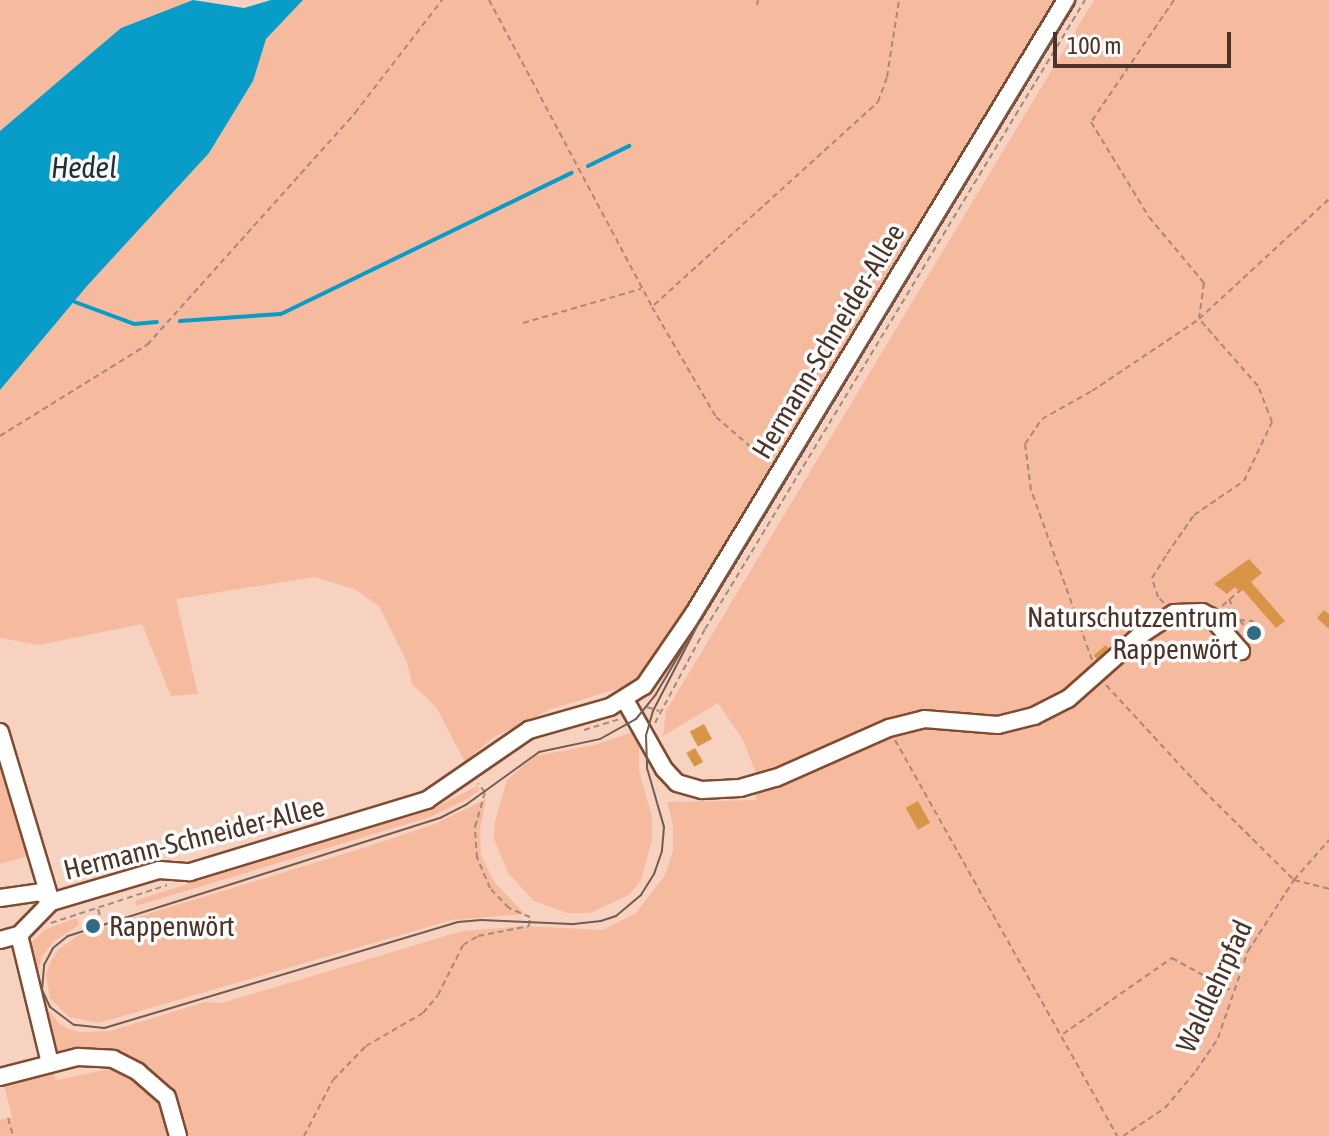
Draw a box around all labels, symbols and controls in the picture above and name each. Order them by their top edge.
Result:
scale bar [1057,16,1235,66]
text: 100 m [1067,32,1121,59]
water label: Hedel [51,149,117,185]
street label: Hermann-Schneider-Allee [745,218,911,464]
place label: Naturschutzzentrum Rappenwört [1027,600,1238,666]
marker: Naturschutzzentrum Rappenwört [1245,624,1263,642]
street label: Hermann-Schneider-Allee [60,789,328,887]
place label: Rappenwört [109,909,234,943]
street label: Waldlehrpfad [1169,915,1259,1057]
marker: Rappenwört [84,917,102,935]

